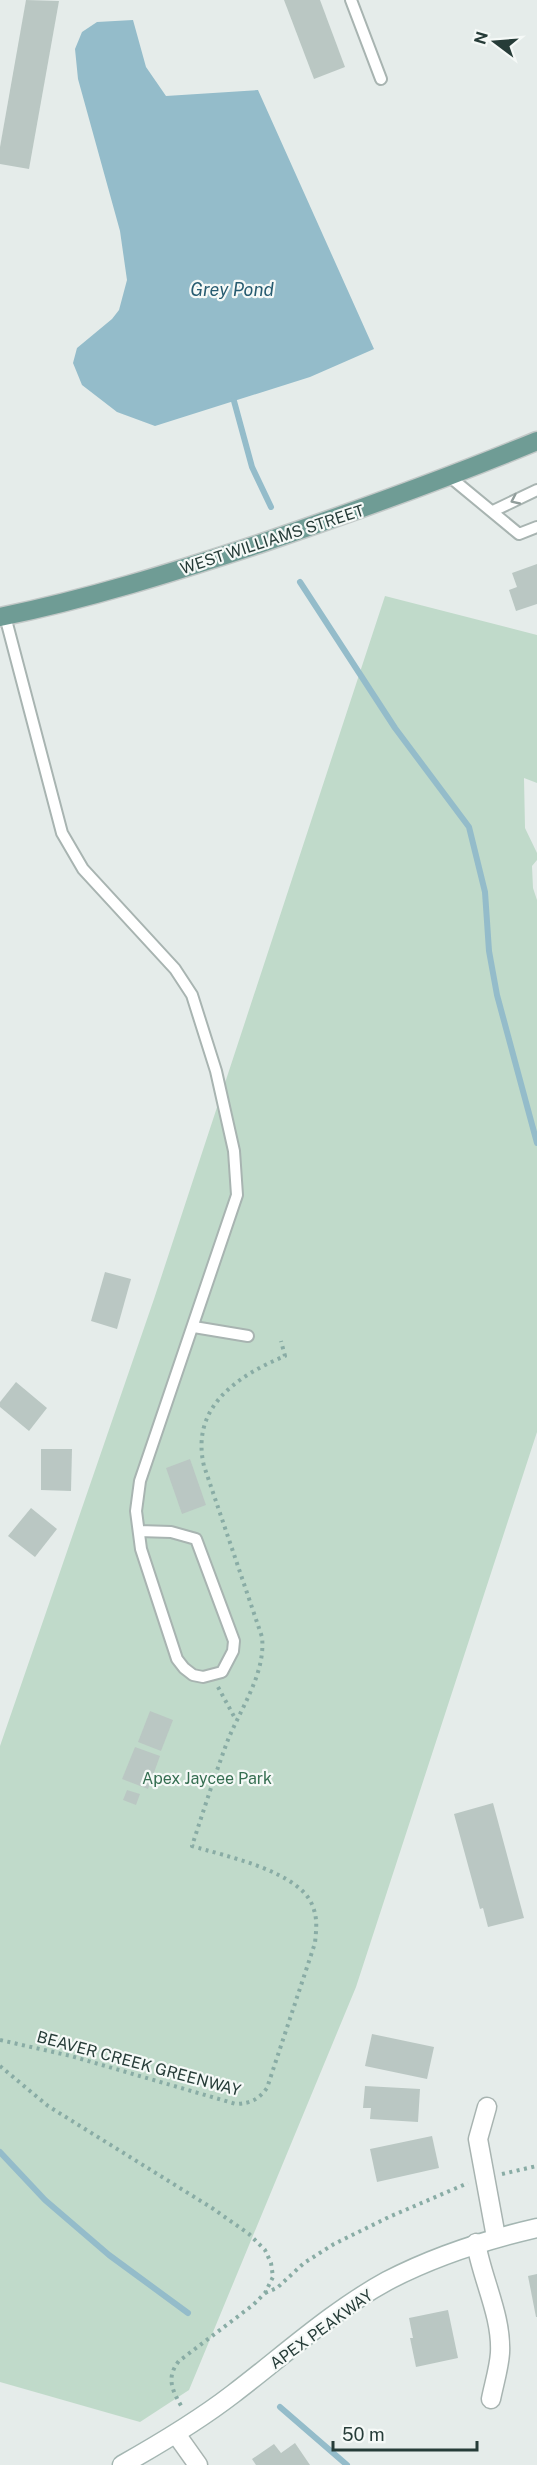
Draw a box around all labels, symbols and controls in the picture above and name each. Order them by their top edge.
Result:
north arrow [465,12,525,72]
text: N [470,29,492,47]
water label: Grey Pond [190,279,274,300]
one-way arrow [510,493,521,505]
street label: WEST WILLIAMS STREET [178,501,367,578]
park label: Apex Jaycee Park [142,1769,272,1788]
street label: BEAVER CREEK GREENWAY [35,2027,243,2100]
street label: APEX PEAKWAY [266,2286,377,2373]
scale bar [333,2414,477,2452]
text: 50 m [342,2424,385,2445]

